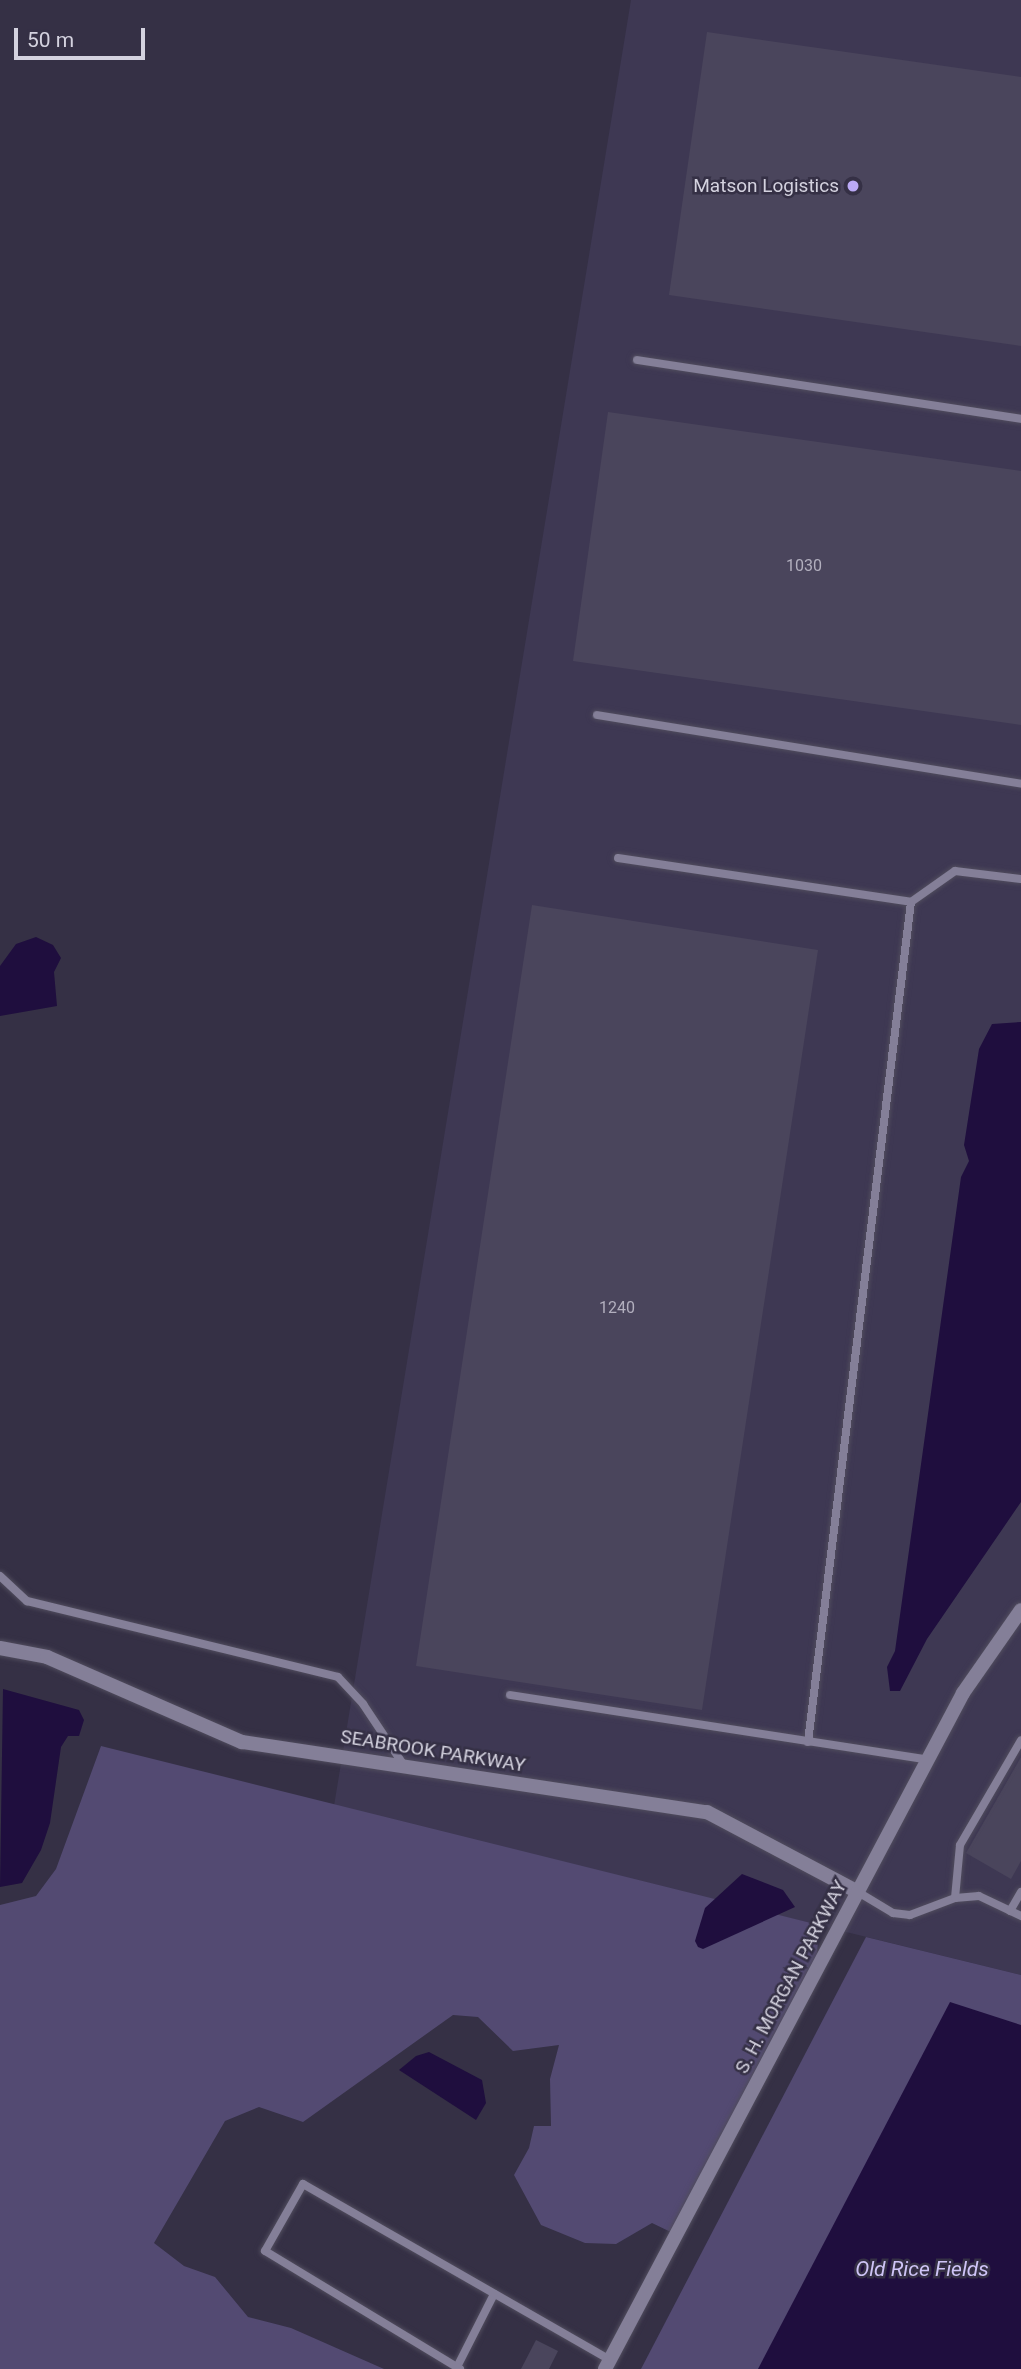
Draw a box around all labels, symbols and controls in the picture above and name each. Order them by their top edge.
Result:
scale bar [18,14,149,58]
text: 50 m [27,28,74,52]
place label: Matson Logistics [693,175,839,197]
marker: Matson Logistics [845,178,861,194]
house number: 1030 [786,556,822,576]
house number: 1240 [599,1298,635,1318]
street label: SEABROOK PARKWAY [339,1725,527,1777]
street label: S. H. MORGAN PARKWAY [730,1877,852,2077]
water label: Old Rice Fields [855,2256,989,2282]

